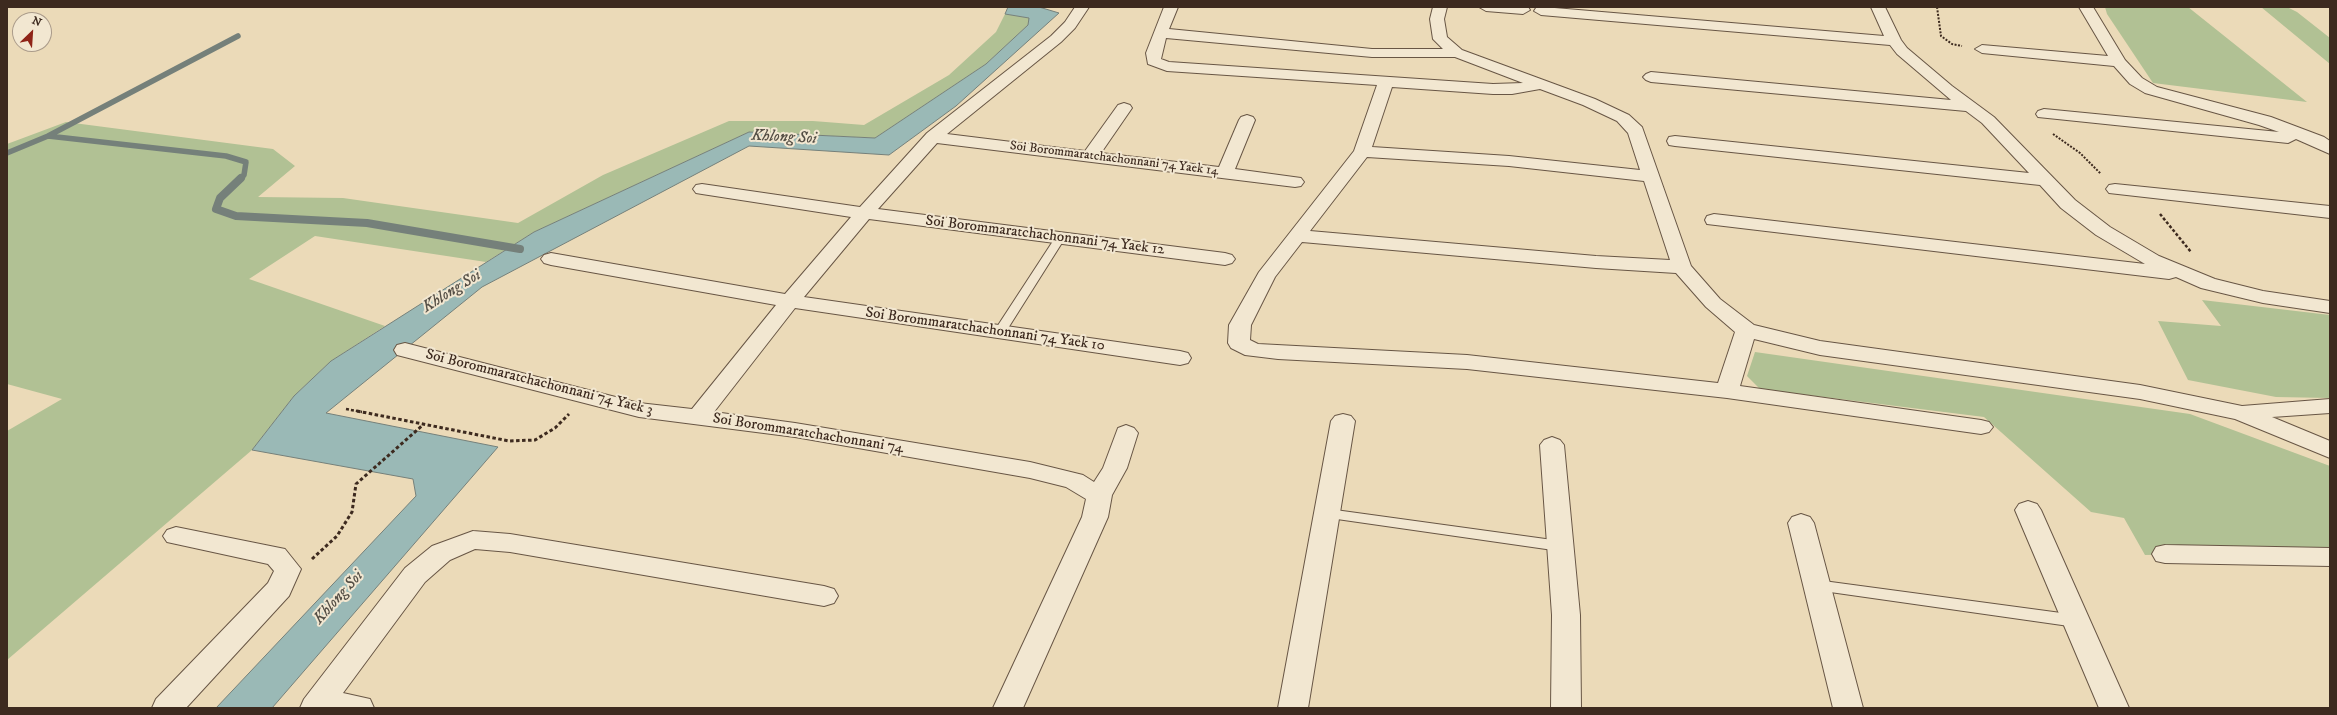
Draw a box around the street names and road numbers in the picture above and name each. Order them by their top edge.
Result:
street label: Soi Borommaratchachonnani 74 Yaek 14 [1009,138,1219,180]
street label: Soi Borommaratchachonnani 74 Yaek 12 [924,212,1166,260]
street label: Soi Borommaratchachonnani 74 Yaek 10 [864,304,1106,356]
street label: Soi Borommaratchachonnani 74 Yaek 3 [423,346,655,420]
street label: Soi Borommaratchachonnani 74 [711,410,905,458]

